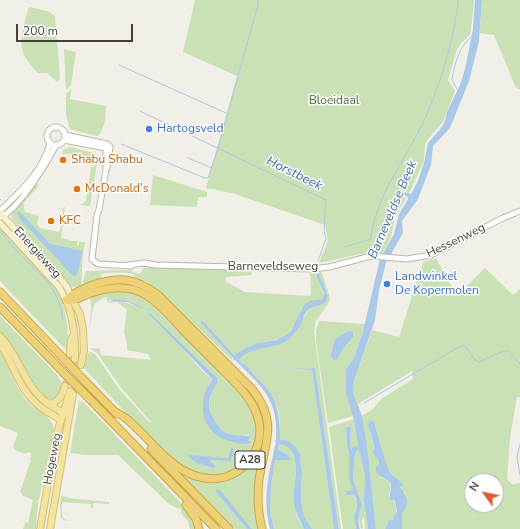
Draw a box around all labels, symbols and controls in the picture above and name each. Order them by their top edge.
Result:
scale bar [18,16,135,42]
text: 200 m [23,23,58,39]
park label: Bloeidaal [309,94,359,108]
place label: Hartogsveld [157,122,224,136]
marker: Hartogsveld [144,124,154,134]
place label: Shabu Shabu [71,153,143,167]
water label: Horstbeek [263,154,325,194]
marker: Shabu Shabu [58,155,68,165]
water label: Barneveldse Beek [365,159,421,261]
place label: McDonald's [85,182,148,196]
marker: McDonald's [72,184,82,194]
place label: KFC [59,214,81,228]
marker: KFC [46,216,56,226]
street label: Hessenweg [424,221,488,261]
street label: Energieweg [10,224,64,282]
street label: Barneveldseweg [228,260,318,274]
place label: Landwinkel De Kopermolen [395,270,479,298]
marker: Landwinkel De Kopermolen [382,279,392,289]
street label: Hogeweg [41,432,65,486]
road number: A28 [235,451,265,469]
north arrow [464,473,504,513]
text: N [466,479,483,494]

